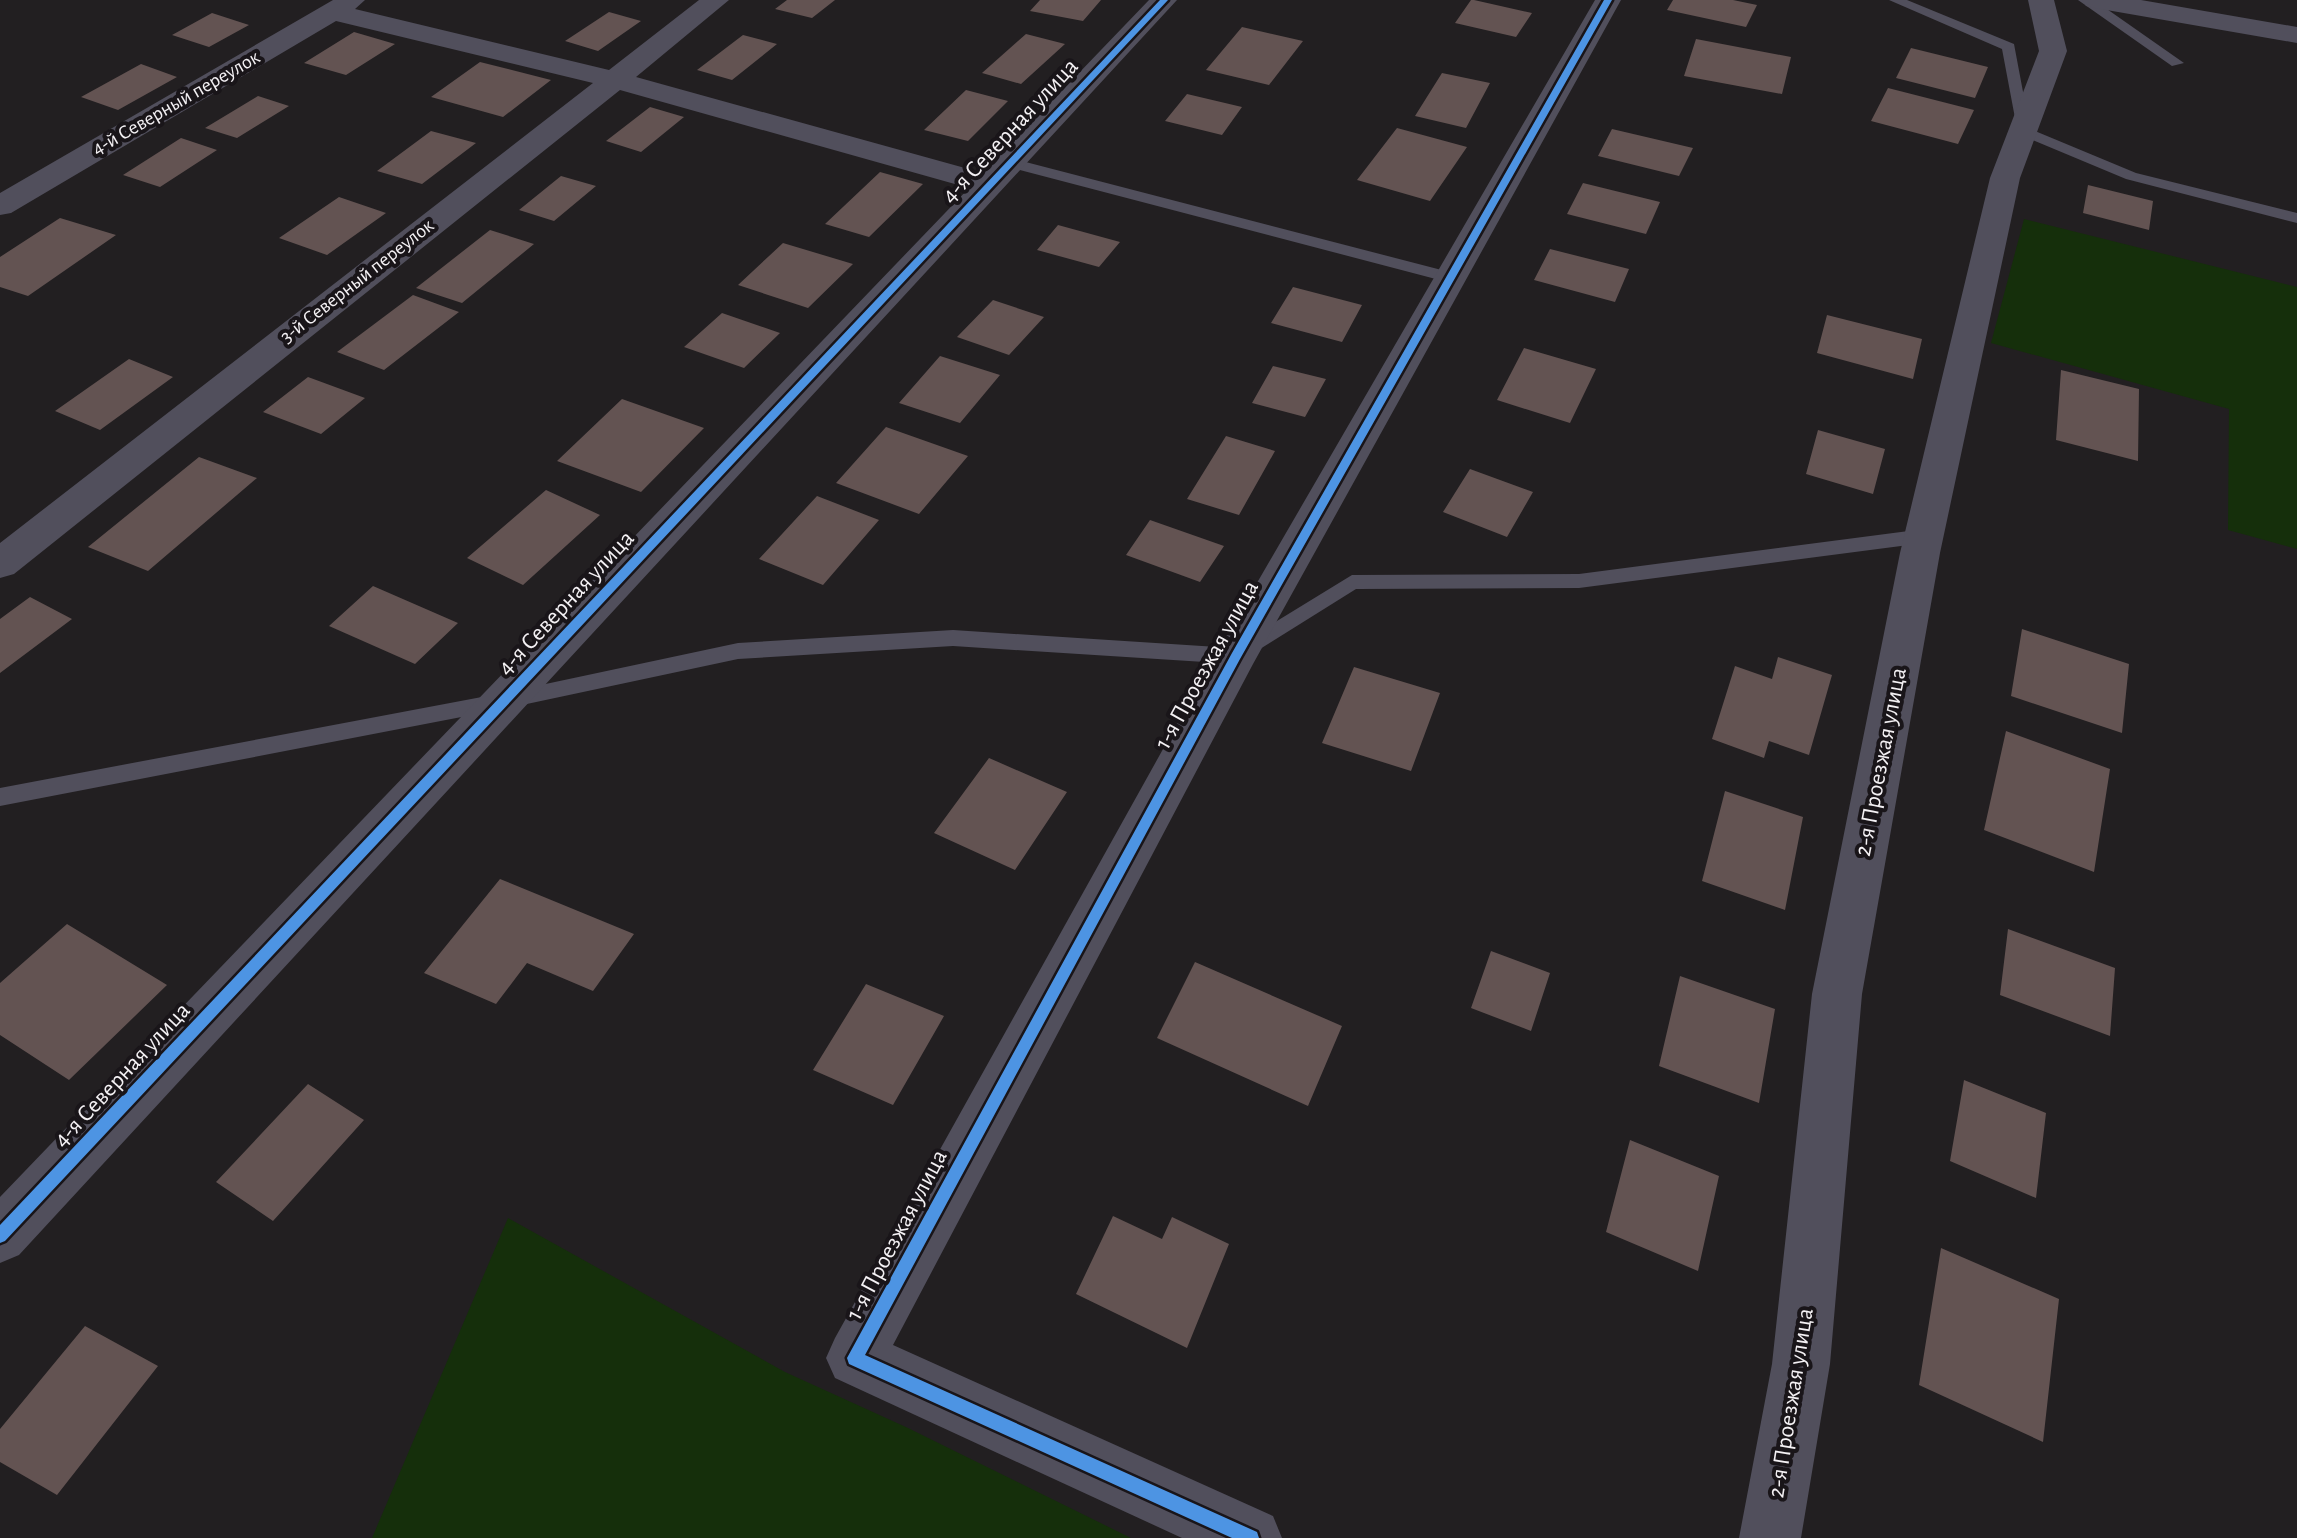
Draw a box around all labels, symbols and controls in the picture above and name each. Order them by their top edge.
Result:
street label: 4-й Северный переулок [89,47,263,159]
street label: 4-я Северная улица [937,54,1083,208]
street label: 3-й Северный переулок [277,215,437,347]
street label: 4-я Северная улица [493,526,639,680]
street label: 1-я Проезжая улица [1151,577,1263,753]
street label: 2-я Проезжая улица [1851,666,1911,858]
street label: 4-я Северная улица [49,998,195,1152]
street label: 1-я Проезжая улица [842,1146,952,1324]
street label: 2-я Проезжая улица [1764,1307,1818,1499]

